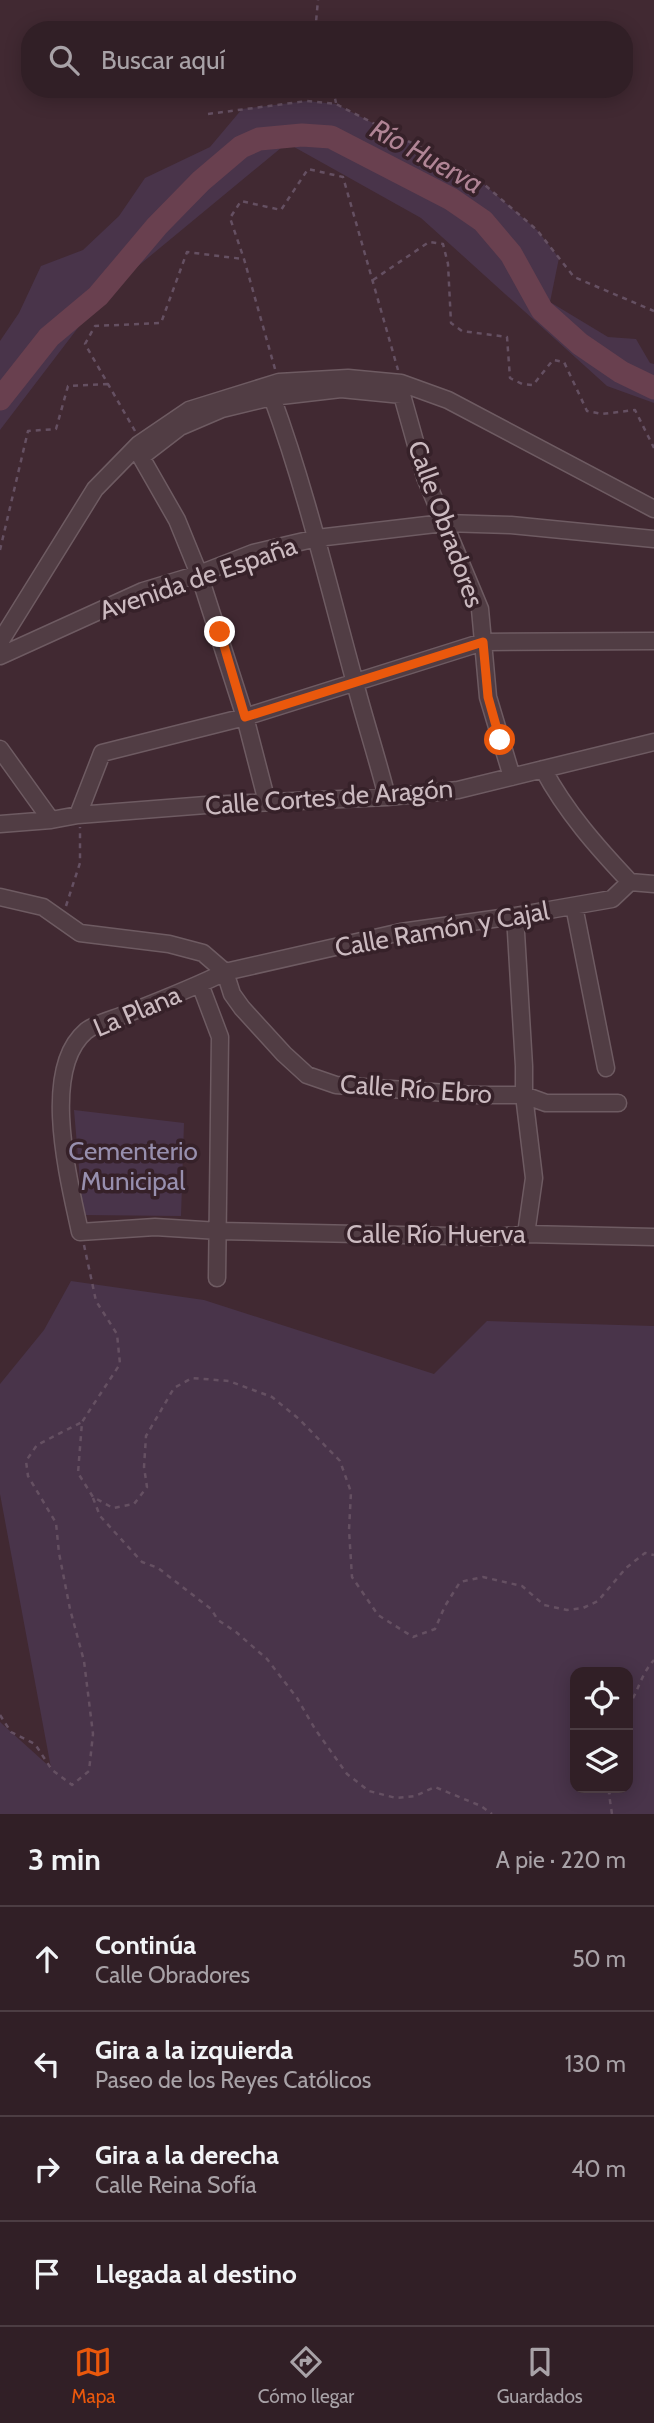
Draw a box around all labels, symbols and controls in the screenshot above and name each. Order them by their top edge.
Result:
search box [21,21,633,98]
icon: search [45,41,83,79]
text: Buscar aquí [101,44,225,76]
water label: Río Huerva [365,111,489,201]
street label: Calle Obradores [401,436,491,612]
street label: Avenida de España [95,529,301,627]
route end [204,616,235,647]
route start [484,724,515,755]
street label: Calle Cortes de Aragón [204,772,454,822]
street label: Calle Ramón y Cajal [332,894,552,964]
street label: La Plana [89,978,186,1044]
street label: Calle Río Ebro [339,1068,493,1110]
park label: Cementerio Municipal [68,1135,198,1197]
street label: Calle Río Huerva [346,1218,526,1250]
map controls [570,1667,633,1793]
button: locate [570,1667,633,1730]
button: layers [570,1730,633,1793]
text: 3 min [28,1841,101,1878]
text: A pie · 220 m [496,1846,626,1874]
text: Continúa [95,1929,196,1961]
icon: ahead [28,1940,66,1978]
text: 50 m [572,1945,626,1973]
text: Calle Obradores [95,1961,250,1989]
text: Gira a la izquierda [95,2034,293,2066]
icon: left [28,2045,66,2083]
text: 130 m [565,2050,626,2078]
text: Paseo de los Reyes Católicos [95,2066,371,2094]
text: Gira a la derecha [95,2139,279,2171]
icon: right [28,2150,66,2188]
text: 40 m [571,2155,626,2183]
text: Calle Reina Sofía [95,2171,257,2199]
icon: arrive [28,2255,66,2293]
text: Llegada al destino [95,2258,297,2290]
tab: Mapa [71,2343,115,2408]
tab: Cómo llegar [258,2343,354,2408]
tab: Guardados [497,2343,583,2408]

